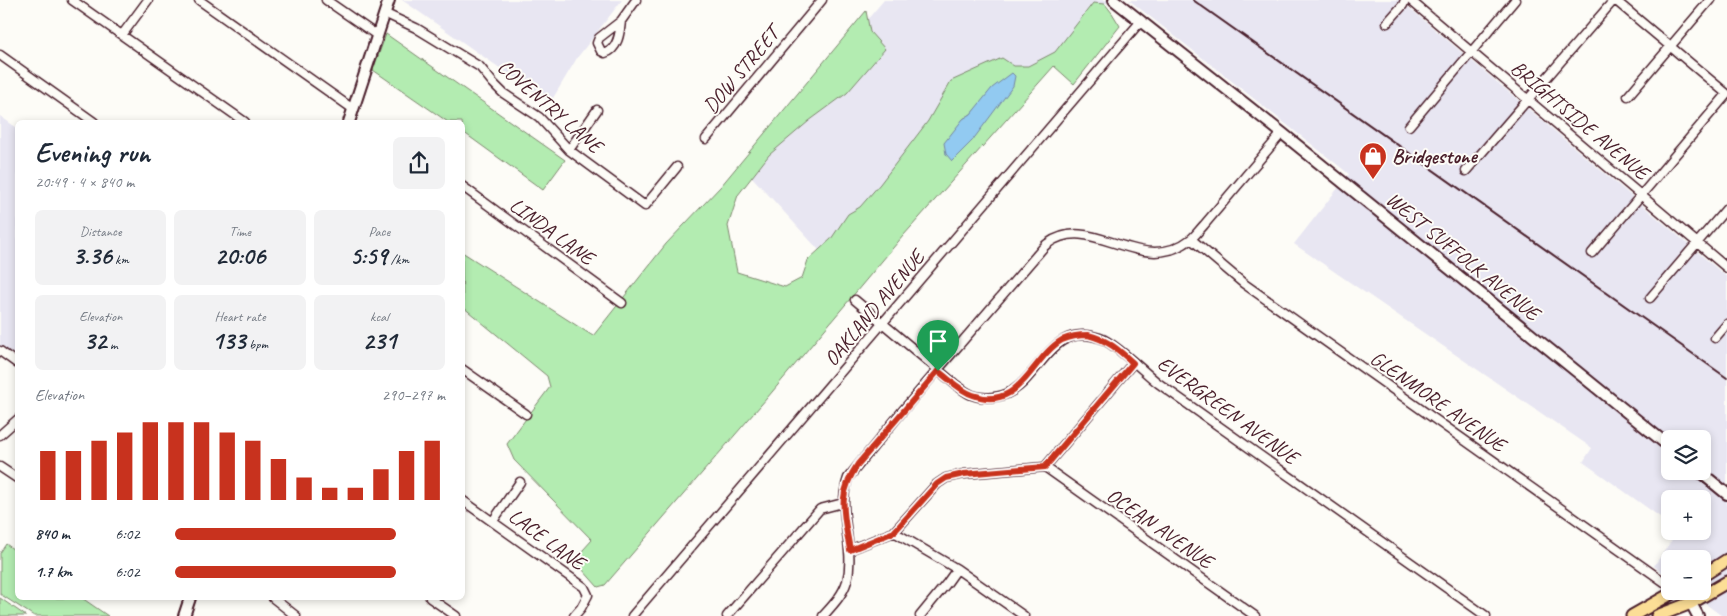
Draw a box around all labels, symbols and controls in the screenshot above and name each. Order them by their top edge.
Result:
street label: DOW STREET [697,17,788,118]
street label: COVENTRY LANE [492,53,610,160]
street label: BRIGHTSIDE AVENUE [1506,55,1657,187]
text: Evening run [35,135,150,170]
button: share [393,137,445,189]
shop icon: Bridgestone [1358,141,1388,180]
place label: Bridgestone [1392,143,1478,169]
text: 20:49 · 4 × 840 m [35,172,134,192]
street label: WEST SUFFOLK AVENUE [1381,186,1547,328]
street label: LINDA LANE [505,192,602,272]
text: Distance [80,223,122,240]
text: Time [229,223,251,240]
text: Pace [369,223,390,240]
text: 3.36 [73,240,112,272]
text: 20:06 [215,240,265,272]
text: 5:59 [350,240,387,272]
street label: OAKLAND AVENUE [818,243,932,371]
text: km [112,251,129,268]
text: /km [387,251,409,268]
text: Elevation [79,308,122,325]
text: Heart rate [214,308,266,325]
text: kcal [370,308,389,325]
pin [917,320,959,371]
text: 32 [84,325,106,357]
text: 133 [212,325,246,357]
text: 231 [362,325,396,357]
icon: arrive [924,327,952,355]
text: m [106,336,118,353]
text: bpm [246,336,268,353]
street label: GLENMORE AVENUE [1365,345,1513,459]
street label: EVERGREEN AVENUE [1152,350,1306,471]
text: Elevation [35,385,84,405]
text: 290–297 m [382,385,445,405]
map controls [1661,430,1711,600]
button: layers [1661,430,1711,480]
street label: OCEAN AVENUE [1102,482,1220,576]
button: + [1661,490,1711,540]
street label: LACE LANE [504,503,593,577]
text: 840 m [35,524,70,544]
text: 6:02 [115,524,140,544]
button: − [1661,550,1711,600]
text: 1.7 km [35,562,72,582]
text: 6:02 [115,562,140,582]

